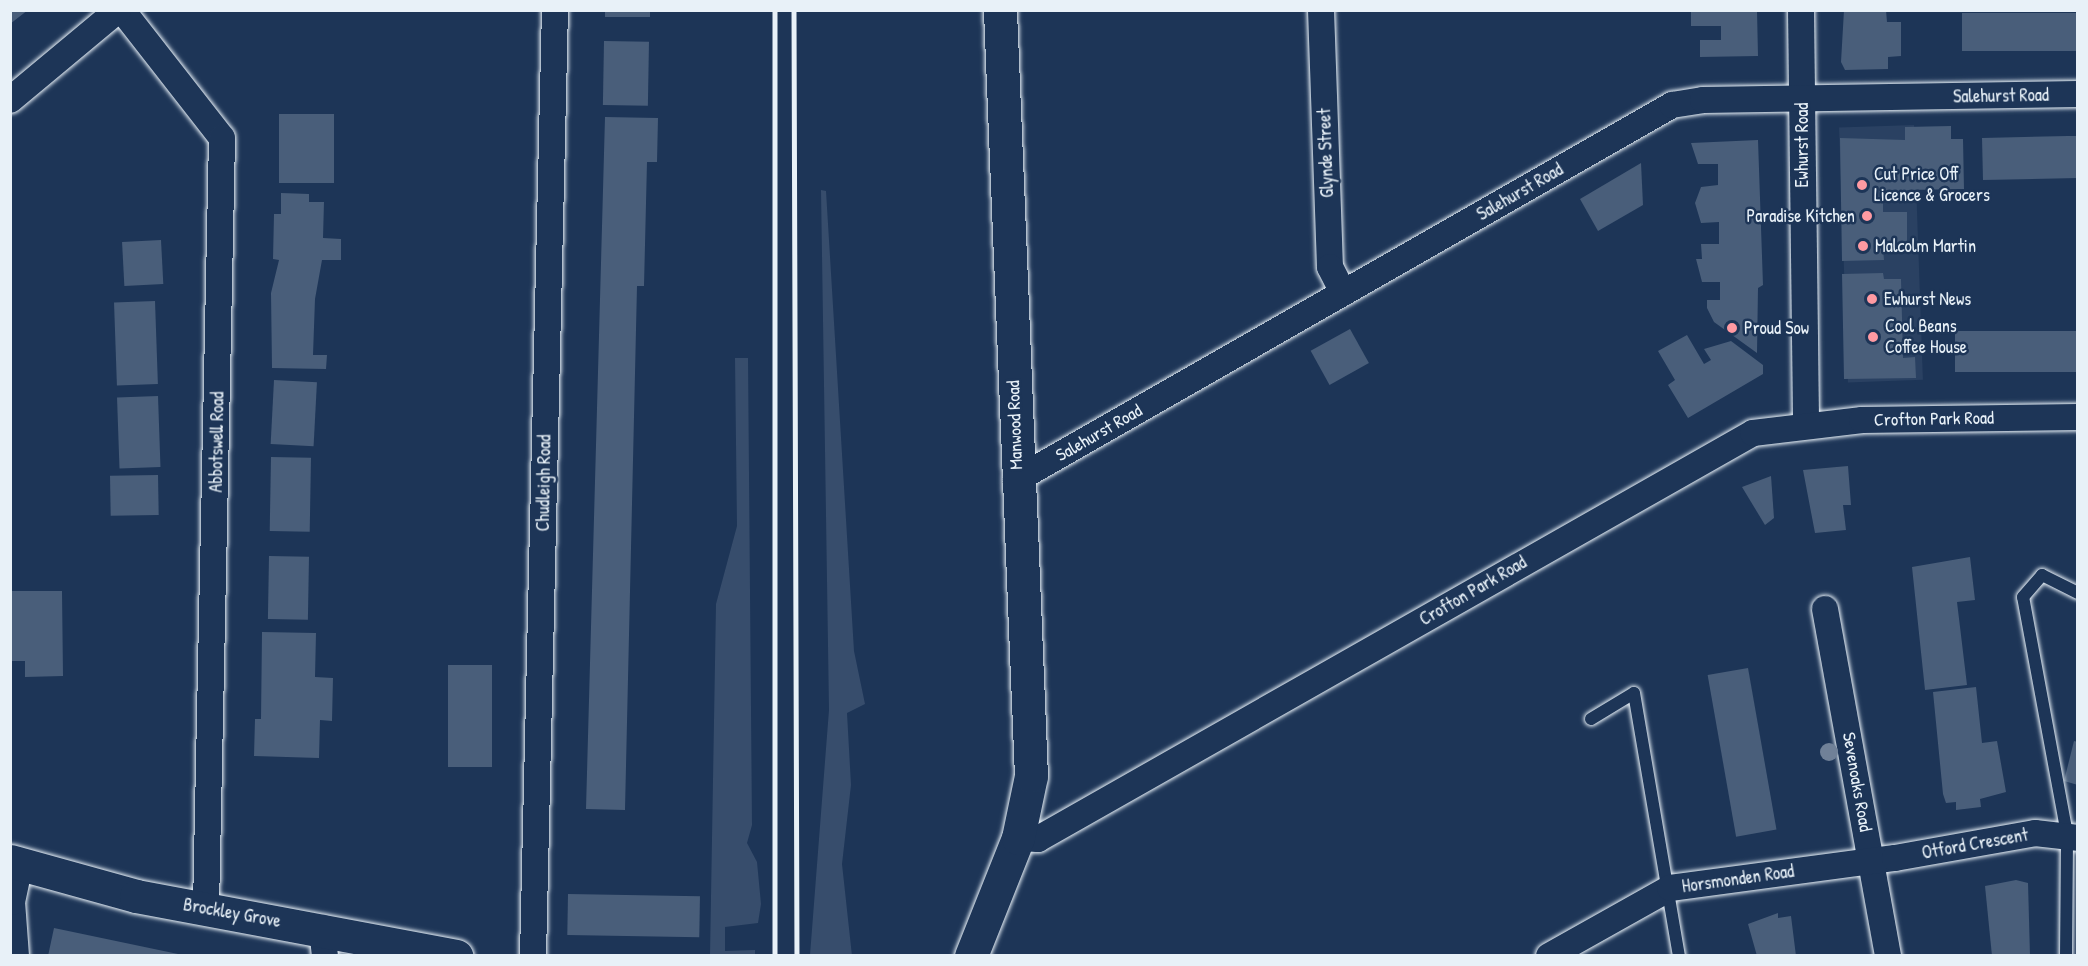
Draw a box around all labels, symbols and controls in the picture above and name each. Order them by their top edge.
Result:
street label: Salehurst Road [1953,84,2049,108]
street label: Ewhurst Road [1791,103,1813,187]
street label: Glynde Street [1314,108,1338,198]
street label: Salehurst Road [1473,159,1567,225]
place label: Cut Price Off Licence & Grocers [1874,164,1990,207]
marker: Cut Price Off Licence & Grocers [1855,178,1869,192]
place label: Paradise Kitchen [1747,205,1855,227]
marker: Paradise Kitchen [1860,209,1874,223]
place label: Malcolm Martin [1875,235,1976,257]
marker: Malcolm Martin [1856,239,1870,253]
place label: Ewhurst News [1884,288,1971,310]
marker: Ewhurst News [1865,292,1879,306]
place label: Cool Beans Coffee House [1885,316,1967,358]
place label: Proud Sow [1744,317,1809,339]
marker: Proud Sow [1725,321,1739,335]
marker: Cool Beans Coffee House [1866,330,1880,344]
street label: Manwood Road [1003,380,1027,470]
street label: Abbotswell Road [205,391,229,493]
street label: Salehurst Road [1052,400,1146,466]
street label: Crofton Park Road [1874,407,1994,431]
street label: Chudleigh Road [532,434,556,532]
street label: Crofton Park Road [1416,552,1530,630]
street label: Sevenoaks Road [1838,731,1876,833]
street label: Otford Crescent [1920,824,2030,864]
street label: Horsmonden Road [1680,860,1796,898]
street label: Brockley Grove [182,894,282,932]

